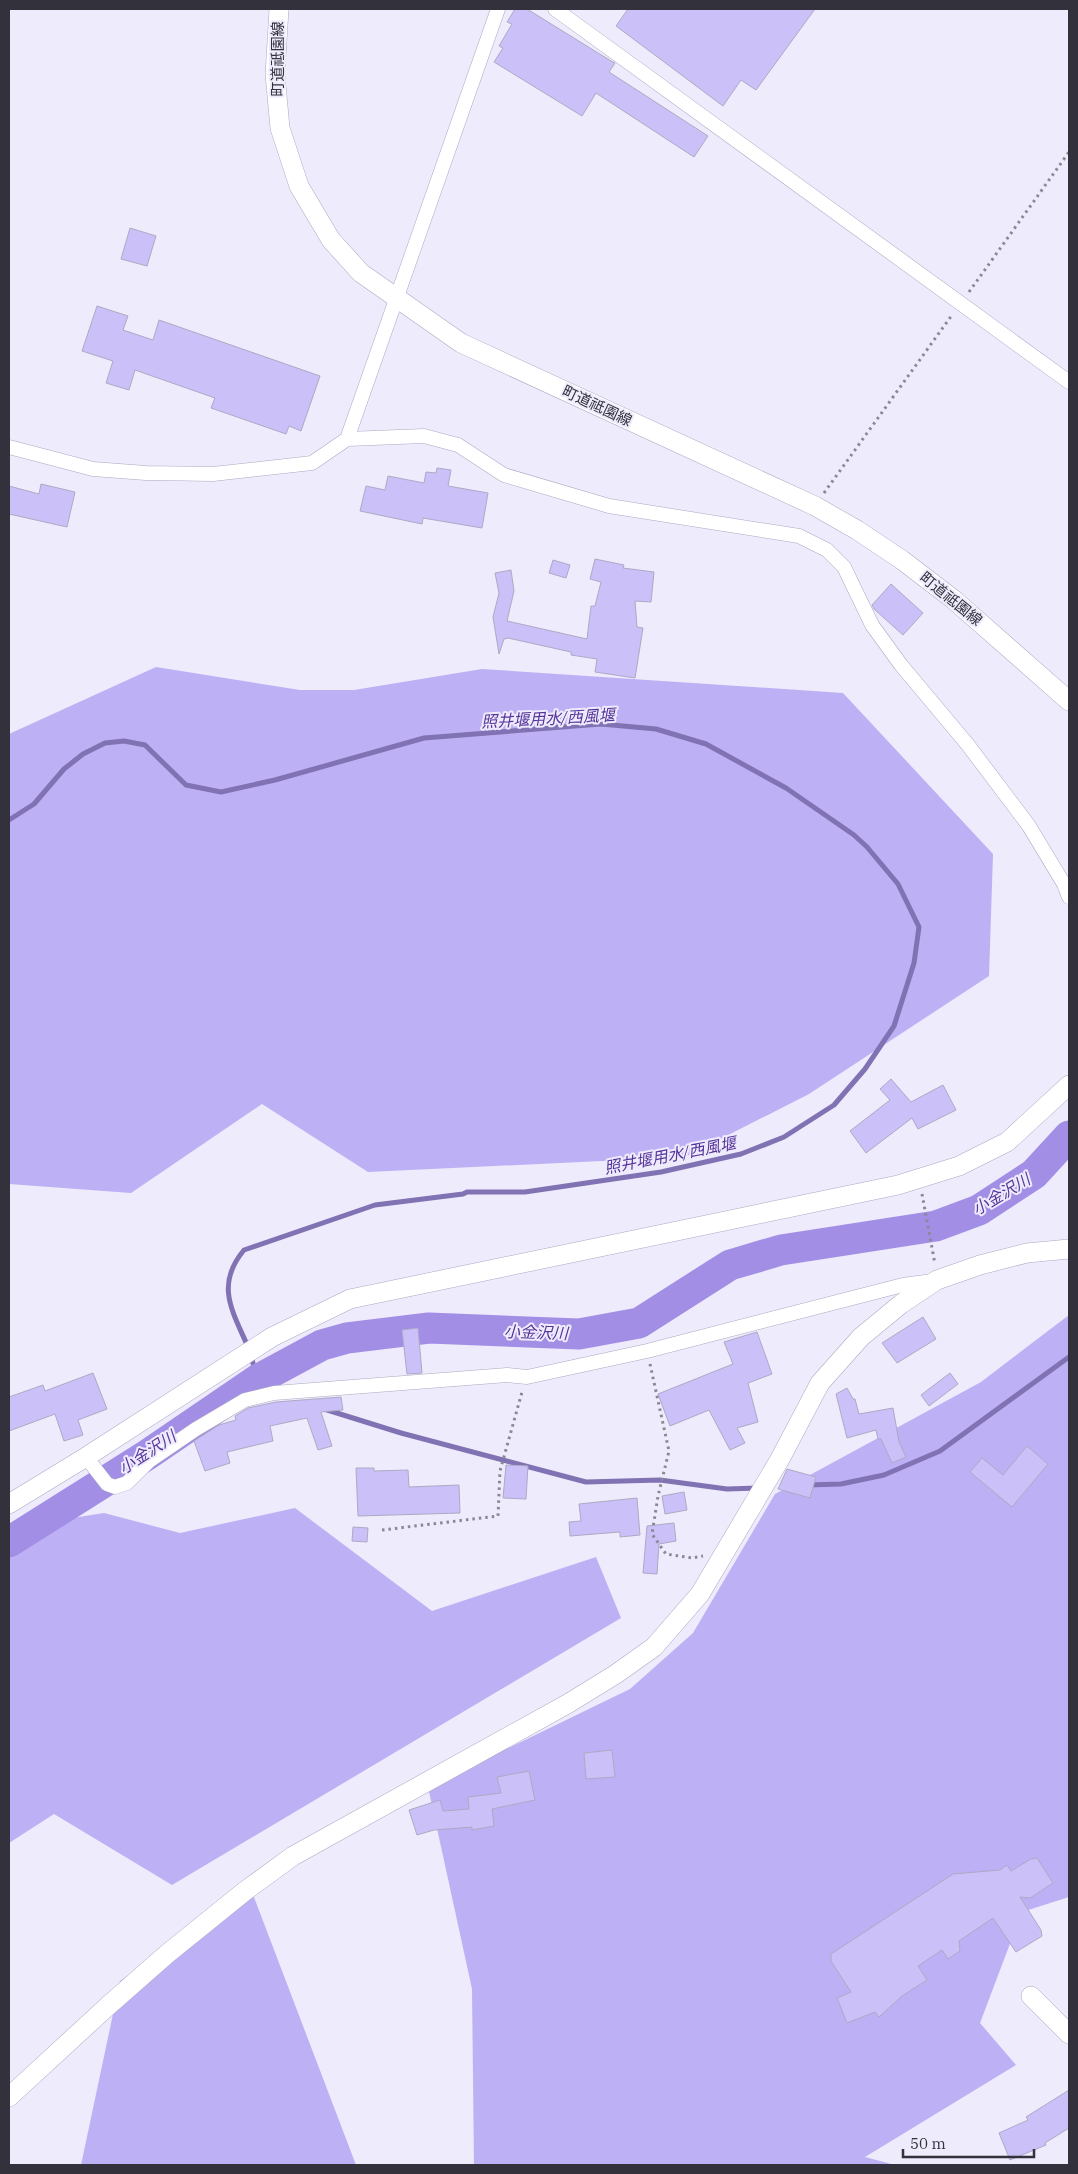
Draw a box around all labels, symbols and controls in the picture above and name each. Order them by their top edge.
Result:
street label: 町道祗園線 [268,21,287,97]
street label: 町道祗園線 [559,381,635,430]
street label: 町道祗園線 [916,568,986,630]
water label: 照井堰用水/西風堰 [481,704,618,731]
water label: 照井堰用水/西風堰 [603,1132,740,1178]
water label: 小金沢川 [968,1168,1035,1219]
water label: 小金沢川 [504,1321,570,1343]
water label: 小金沢川 [115,1425,181,1478]
scale bar [903,2126,1034,2158]
text: 50 m [910,2134,946,2153]

